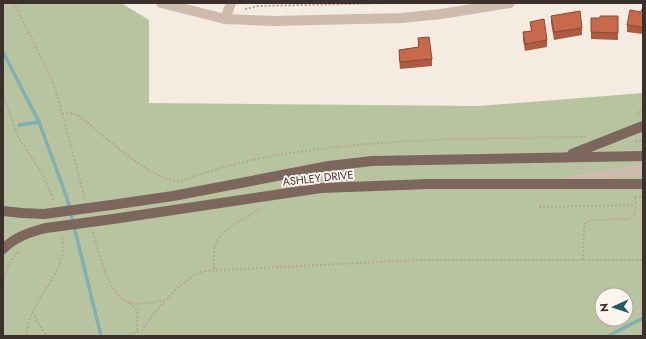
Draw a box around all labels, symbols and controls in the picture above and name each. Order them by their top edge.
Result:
street label: ASHLEY DRIVE [282,166,354,190]
north arrow [594,287,634,327]
text: N [596,303,612,312]

